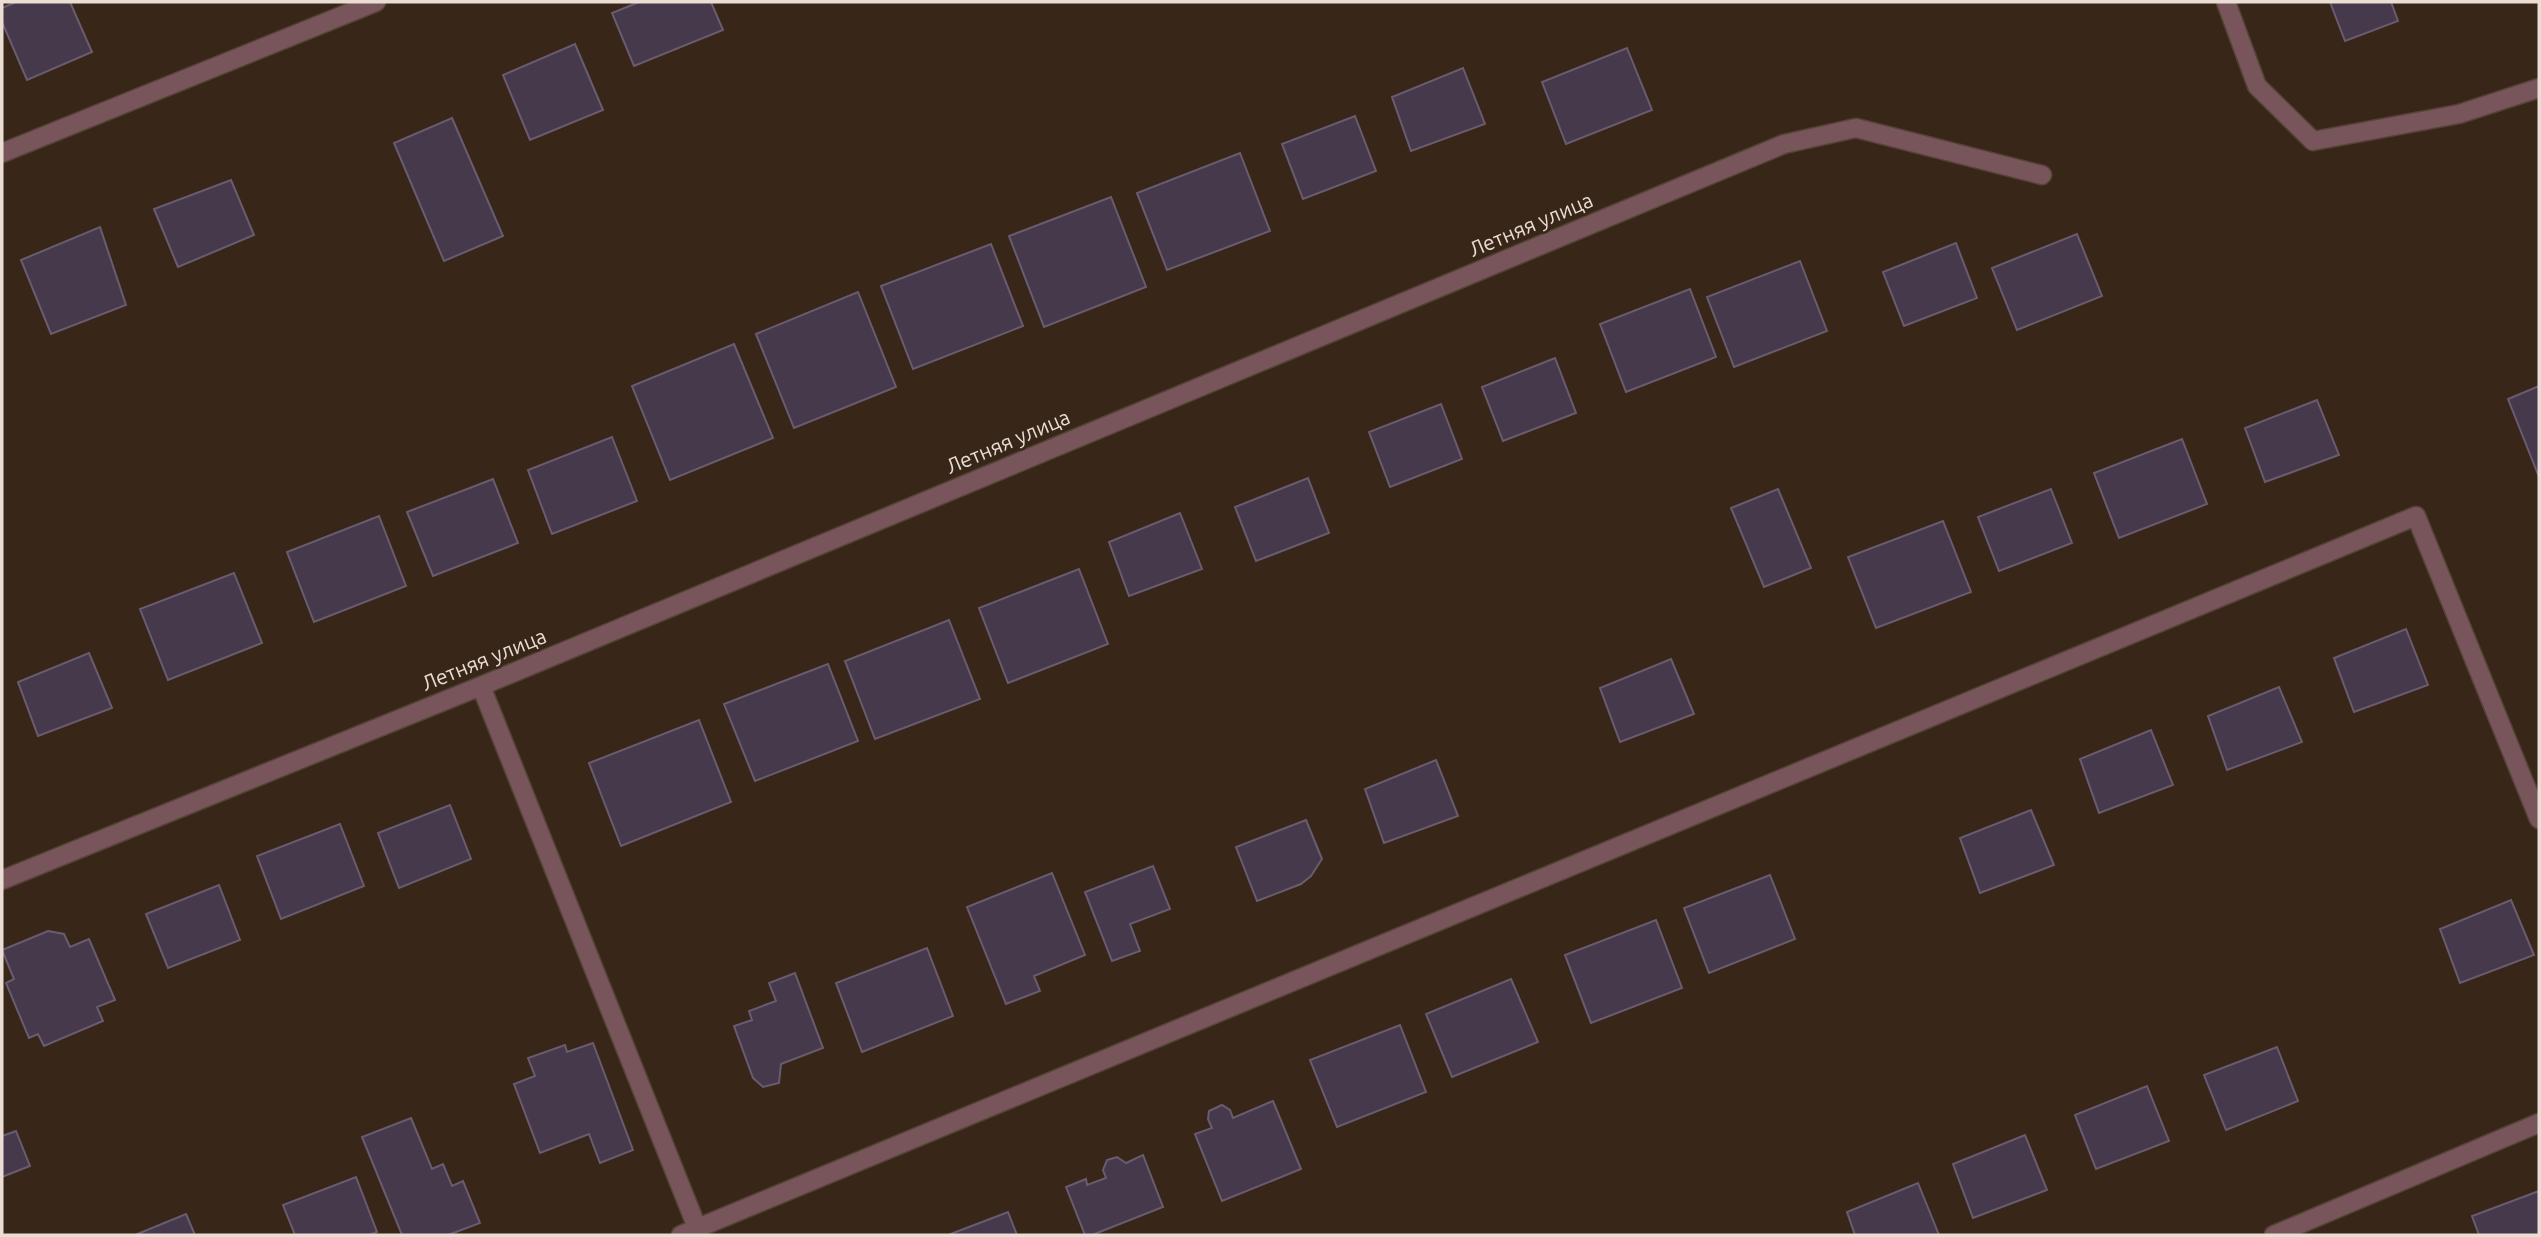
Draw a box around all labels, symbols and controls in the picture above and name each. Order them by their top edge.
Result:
street label: Летняя улица [1465,187,1596,261]
street label: Летняя улица [942,404,1073,478]
street label: Летняя улица [418,623,550,695]

